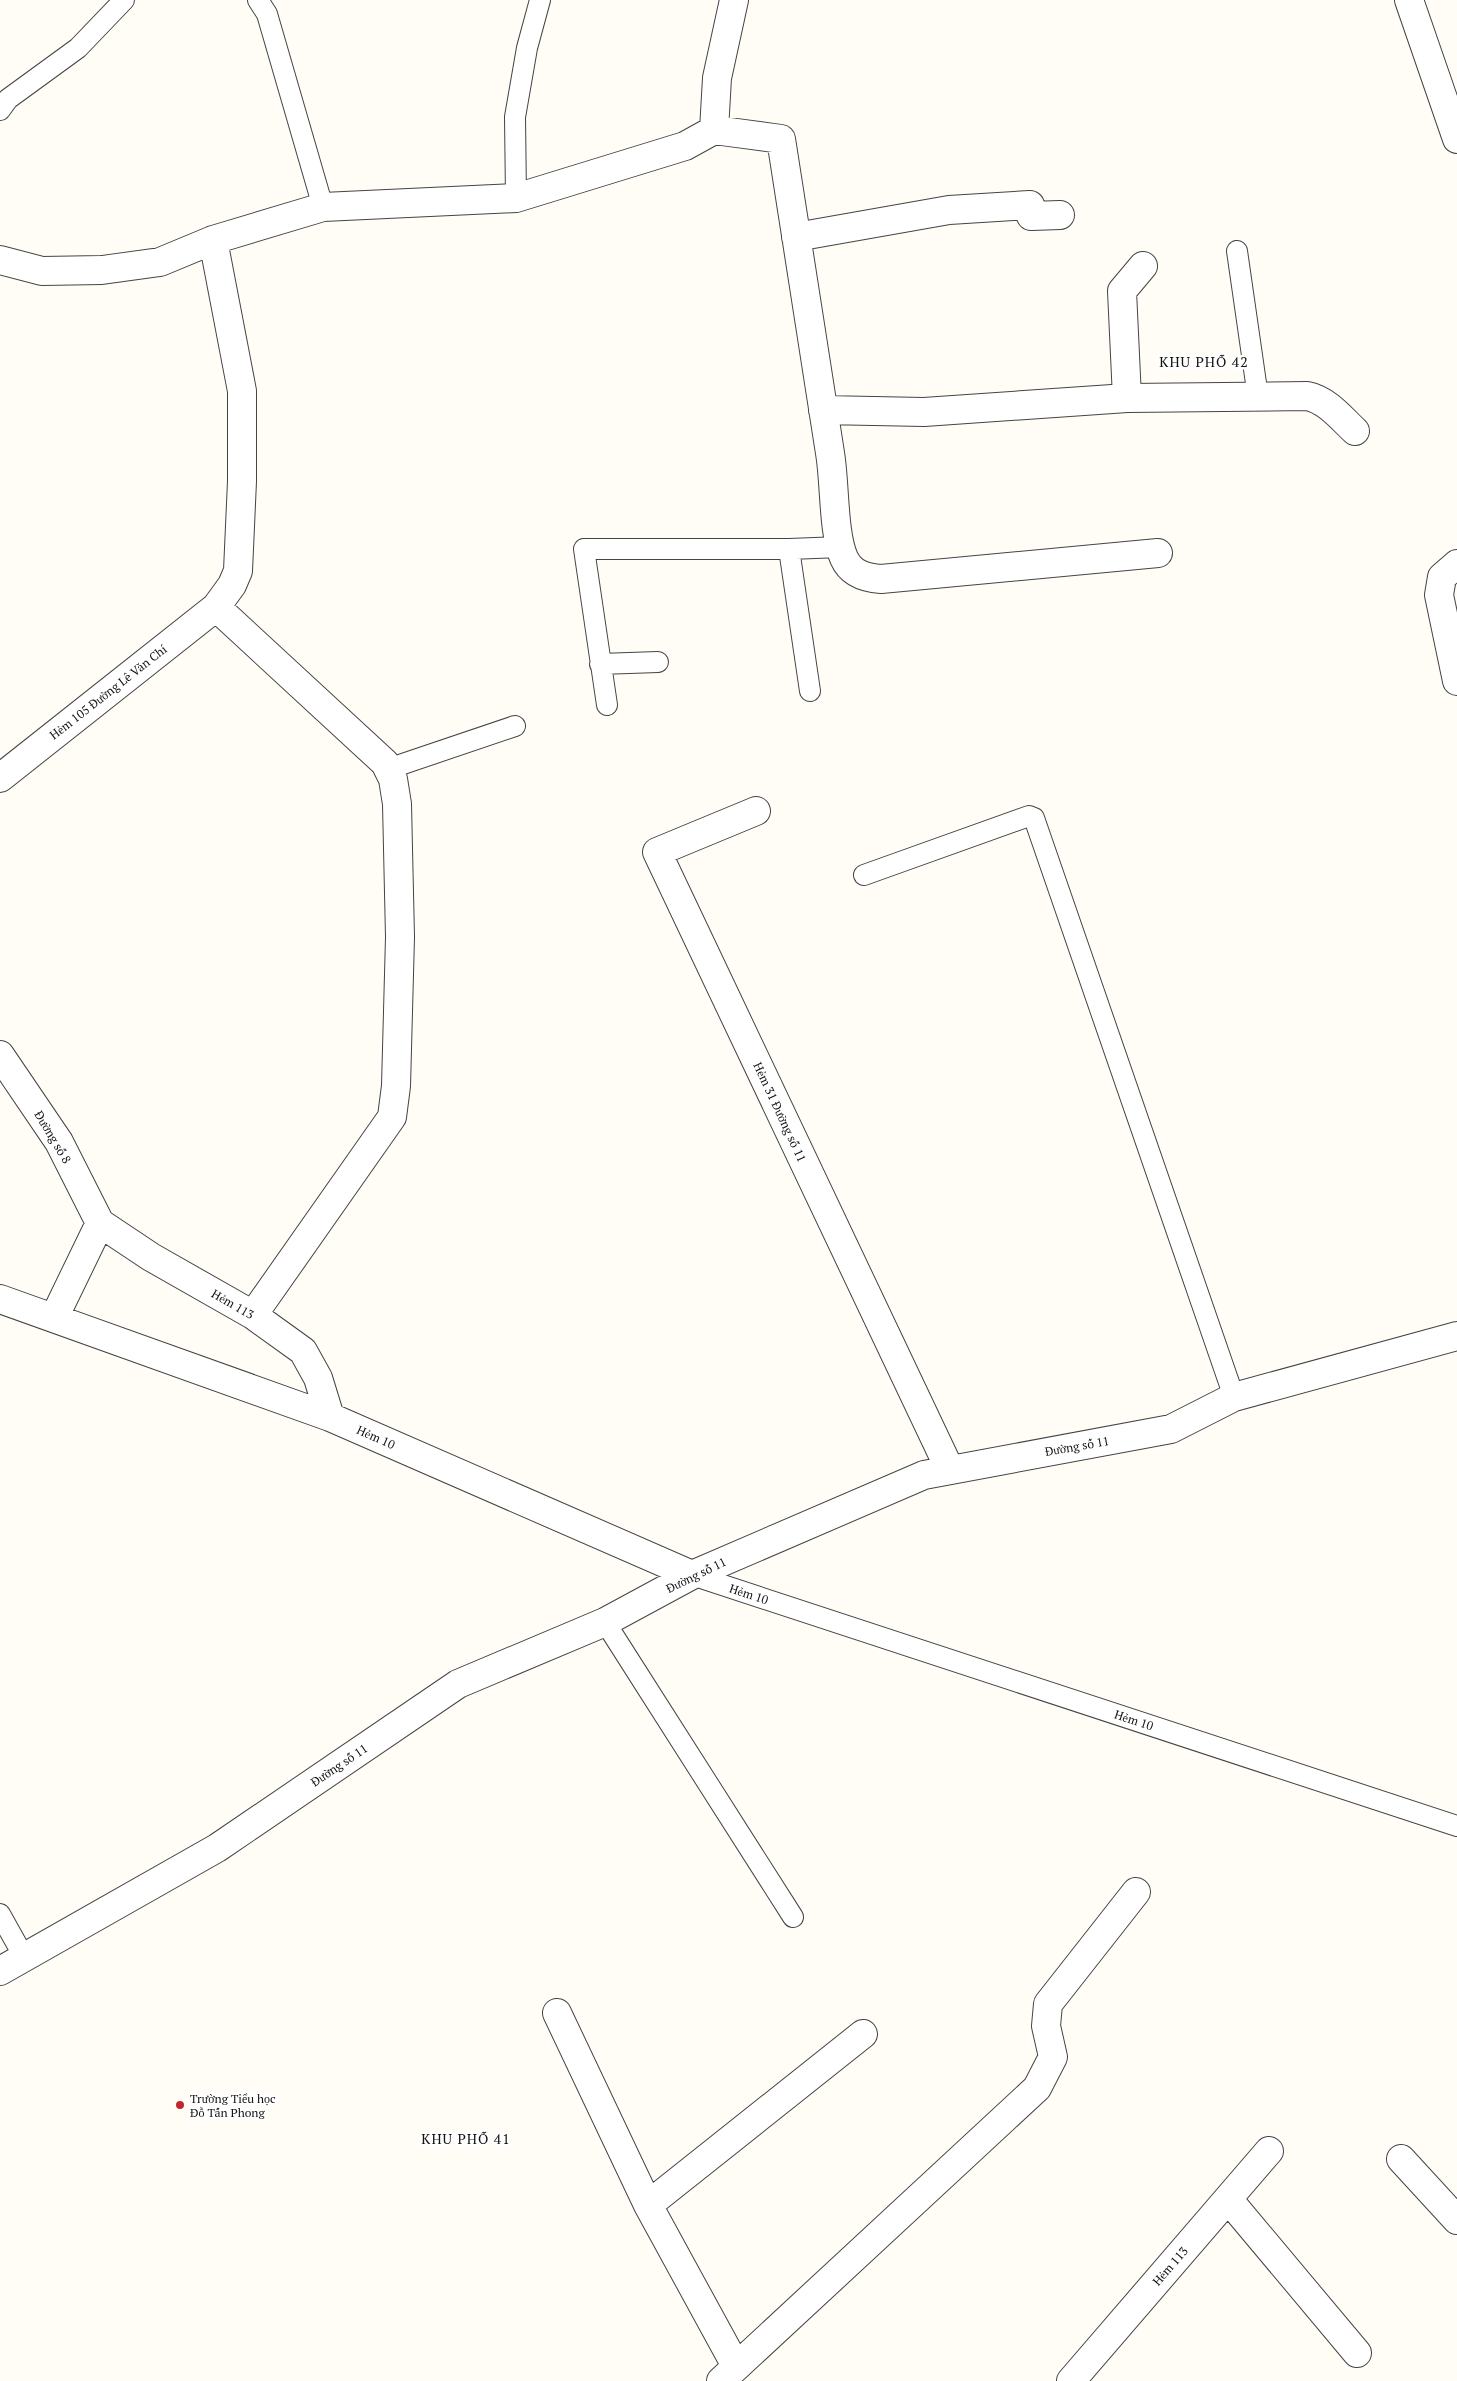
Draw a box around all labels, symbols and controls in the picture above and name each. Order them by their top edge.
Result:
district label: KHU PHỐ 42 [1159,352,1249,371]
street label: Hẻm 105 Đường Lê Văn Chí [46,641,170,742]
street label: Hẻm 31 Đường số 11 [750,1060,810,1164]
street label: Đường số 8 [31,1108,75,1166]
street label: Hẻm 113 [209,1286,257,1322]
street label: Hẻm 10 [355,1422,397,1452]
street label: Đường số 11 [1044,1433,1110,1459]
street label: Đường số 11 [663,1554,729,1596]
street label: Hẻm 10 [728,1581,770,1607]
street label: Hẻm 10 [1113,1707,1155,1733]
street label: Đường số 11 [308,1741,370,1789]
place label: Trường Tiểu học Đỗ Tấn Phong [190,2091,276,2120]
marker: Trường Tiểu học Đỗ Tấn Phong [174,2099,186,2111]
district label: KHU PHỐ 41 [421,2129,511,2148]
street label: Hẻm 113 [1149,2244,1191,2288]

